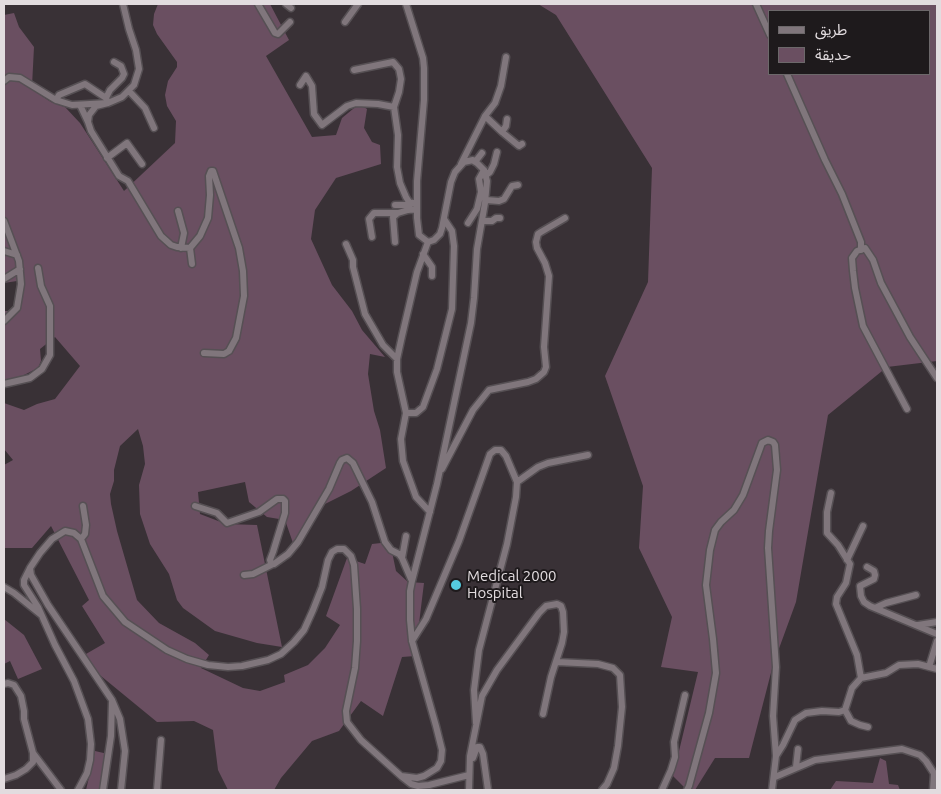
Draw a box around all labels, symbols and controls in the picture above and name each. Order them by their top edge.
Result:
legend [768,10,931,75]
text: طريق [815,21,847,38]
text: حديقة [815,46,851,63]
place label: Medical 2000 Hospital [467,567,557,602]
marker: Medical 2000 Hospital [449,578,463,592]

